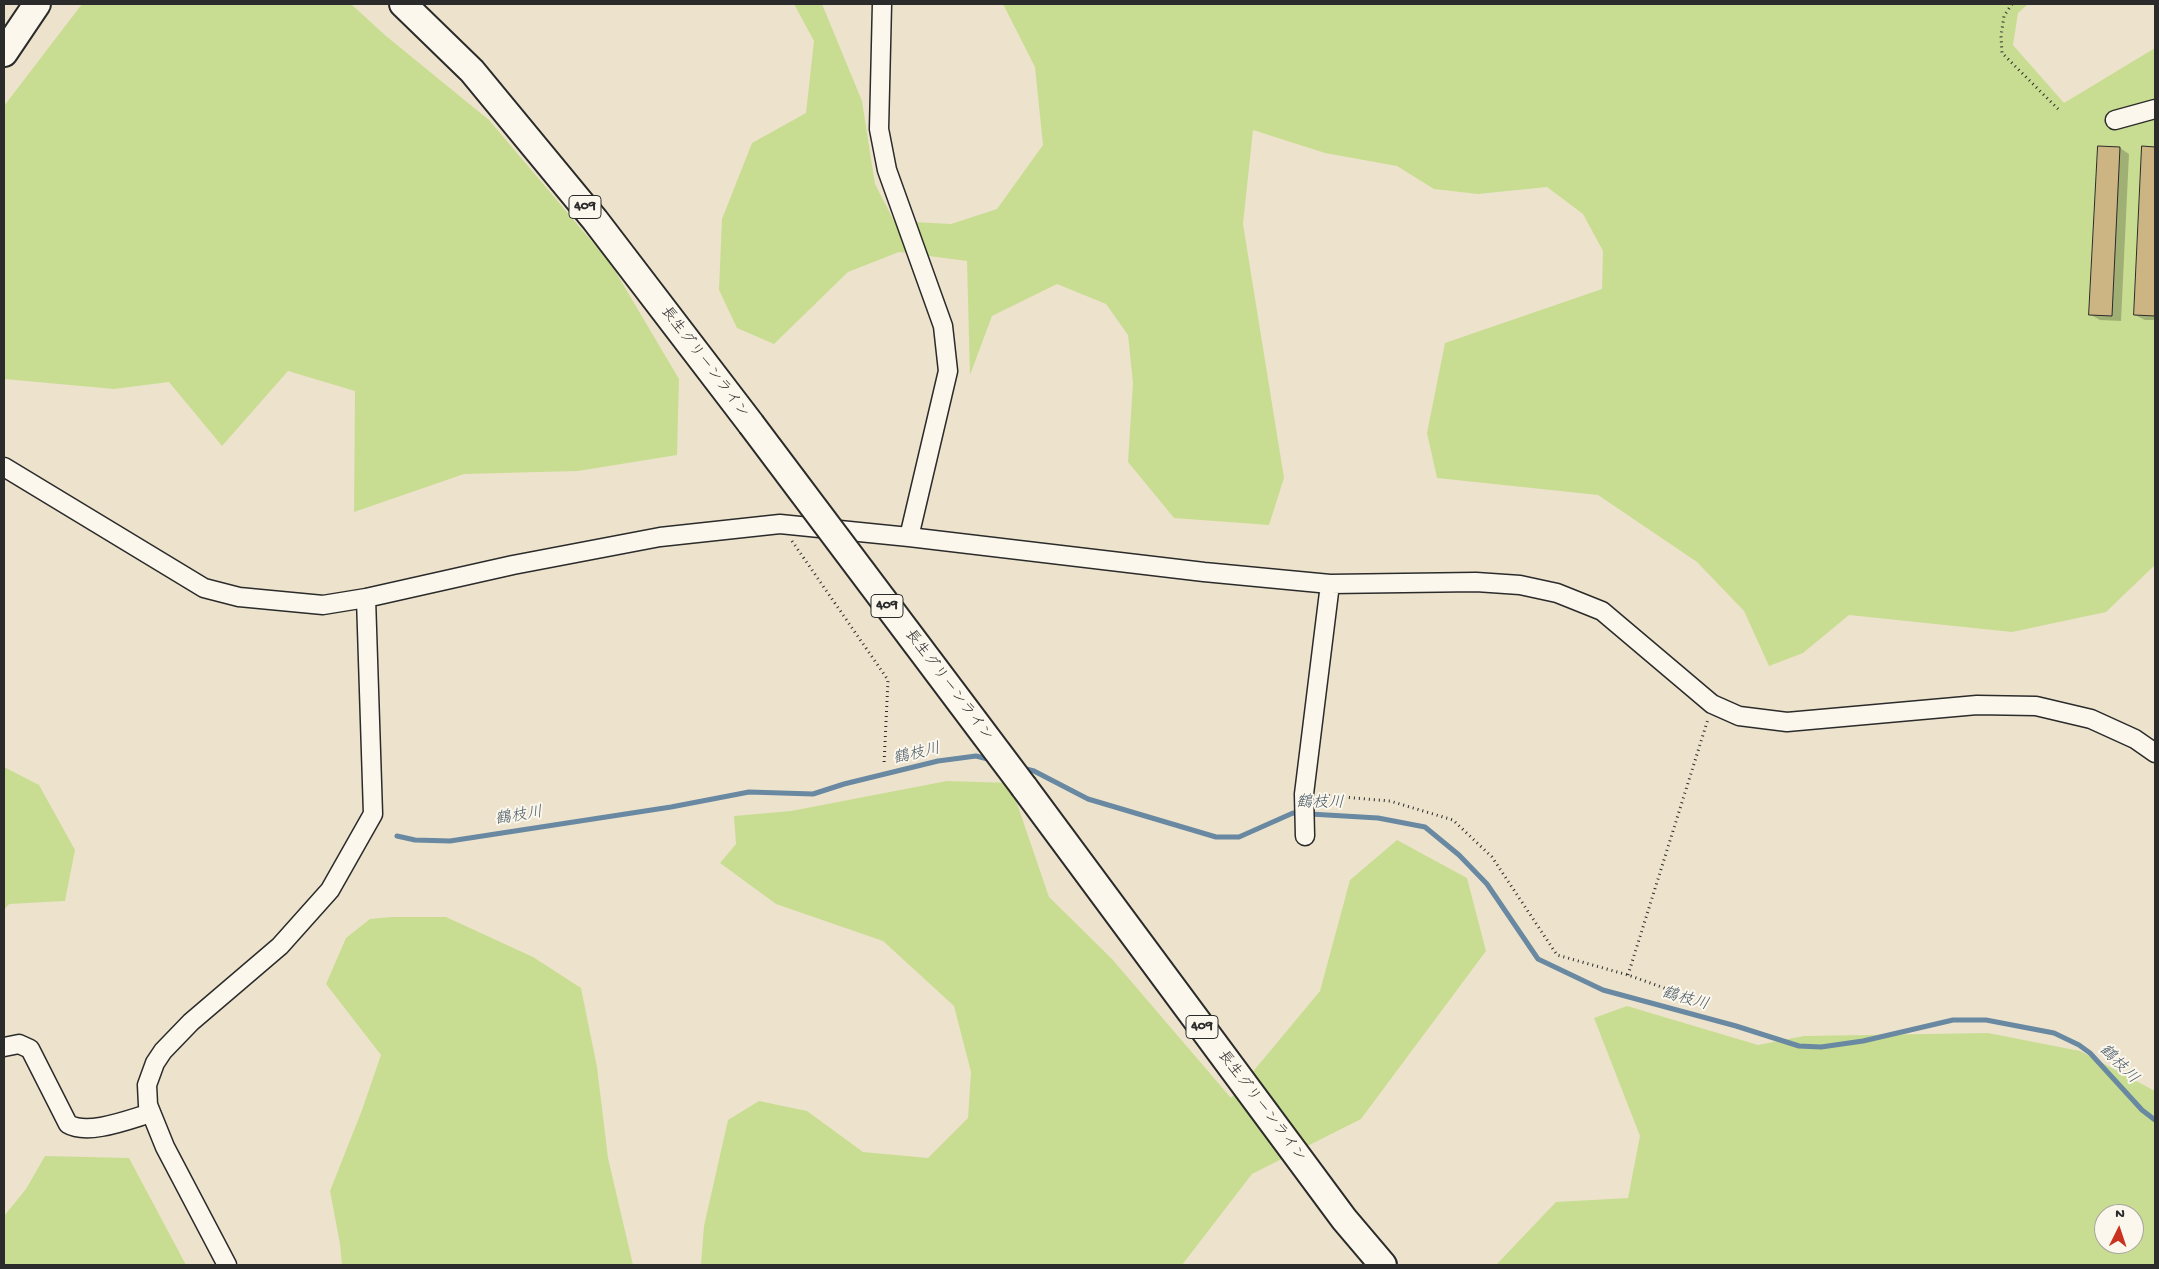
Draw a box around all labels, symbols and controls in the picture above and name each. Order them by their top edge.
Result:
road number: 409 [569,196,601,218]
street label: 長生グリーンライン [656,304,752,422]
road number: 409 [871,594,903,618]
street label: 長生グリーンライン [900,627,996,745]
water label: 鶴枝川 [891,740,943,770]
water label: 鶴枝川 [1296,794,1344,814]
water label: 鶴枝川 [494,804,544,830]
water label: 鶴枝川 [1659,984,1711,1016]
road number: 409 [1186,1016,1218,1038]
water label: 鶴枝川 [2094,1041,2142,1089]
street label: 長生グリーンライン [1213,1048,1309,1166]
north arrow [2094,1204,2144,1254]
text: N [2115,1206,2125,1223]

